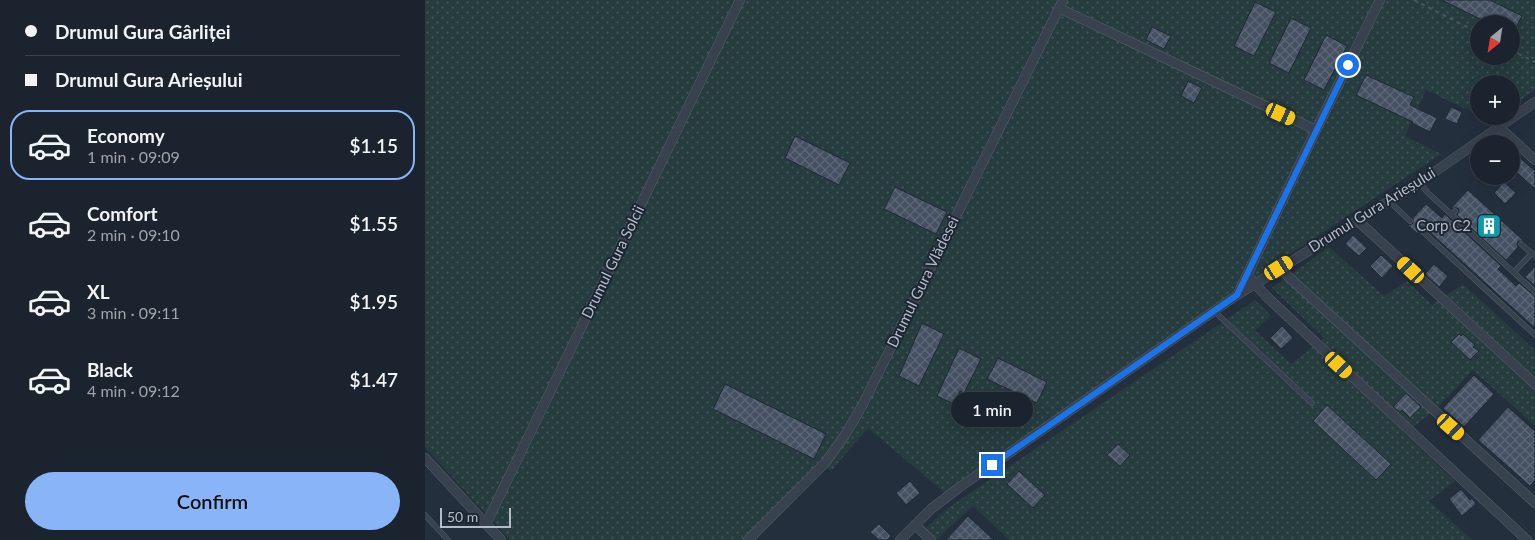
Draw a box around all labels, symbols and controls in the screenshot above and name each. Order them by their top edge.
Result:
north arrow [1470,15,1520,65]
map controls [1470,15,1520,185]
text: Drumul Gura Gârliței [55,20,231,43]
route start [1337,54,1359,76]
text: Drumul Gura Arieșului [55,68,243,91]
button: + [1470,75,1520,125]
car [1264,101,1297,127]
icon: car [27,123,72,168]
text: Economy [87,124,165,147]
text: $1.15 [349,134,398,157]
button: − [1470,135,1520,185]
text: 1 min · 09:09 [87,147,180,166]
street label: Drumul Gura Arieșului [1305,163,1438,255]
icon: car [27,201,72,246]
text: Comfort [87,202,158,225]
street label: Drumul Gura Solcii [577,202,647,321]
text: $1.55 [349,212,398,235]
street label: Drumul Gura Vlădesei [882,213,962,350]
building icon: Corp C2 [1476,213,1502,239]
place label: Corp C2 [1416,216,1471,234]
text: 2 min · 09:10 [87,225,180,244]
car [1262,254,1295,282]
car [1394,254,1427,286]
icon: car [27,279,72,324]
text: XL [87,280,110,303]
text: $1.95 [349,290,398,313]
text: 3 min · 09:11 [87,303,180,322]
car [1322,349,1355,381]
icon: car [27,357,72,402]
text: Black [87,358,133,381]
text: $1.47 [349,368,398,391]
text: 4 min · 09:12 [87,381,180,400]
callout: 1 min [951,392,1033,428]
text: 1 min [972,400,1012,419]
car [1434,411,1467,443]
route end [981,454,1003,476]
button: Confirm [25,472,400,530]
scale bar [440,505,511,528]
text: 50 m [447,508,478,525]

